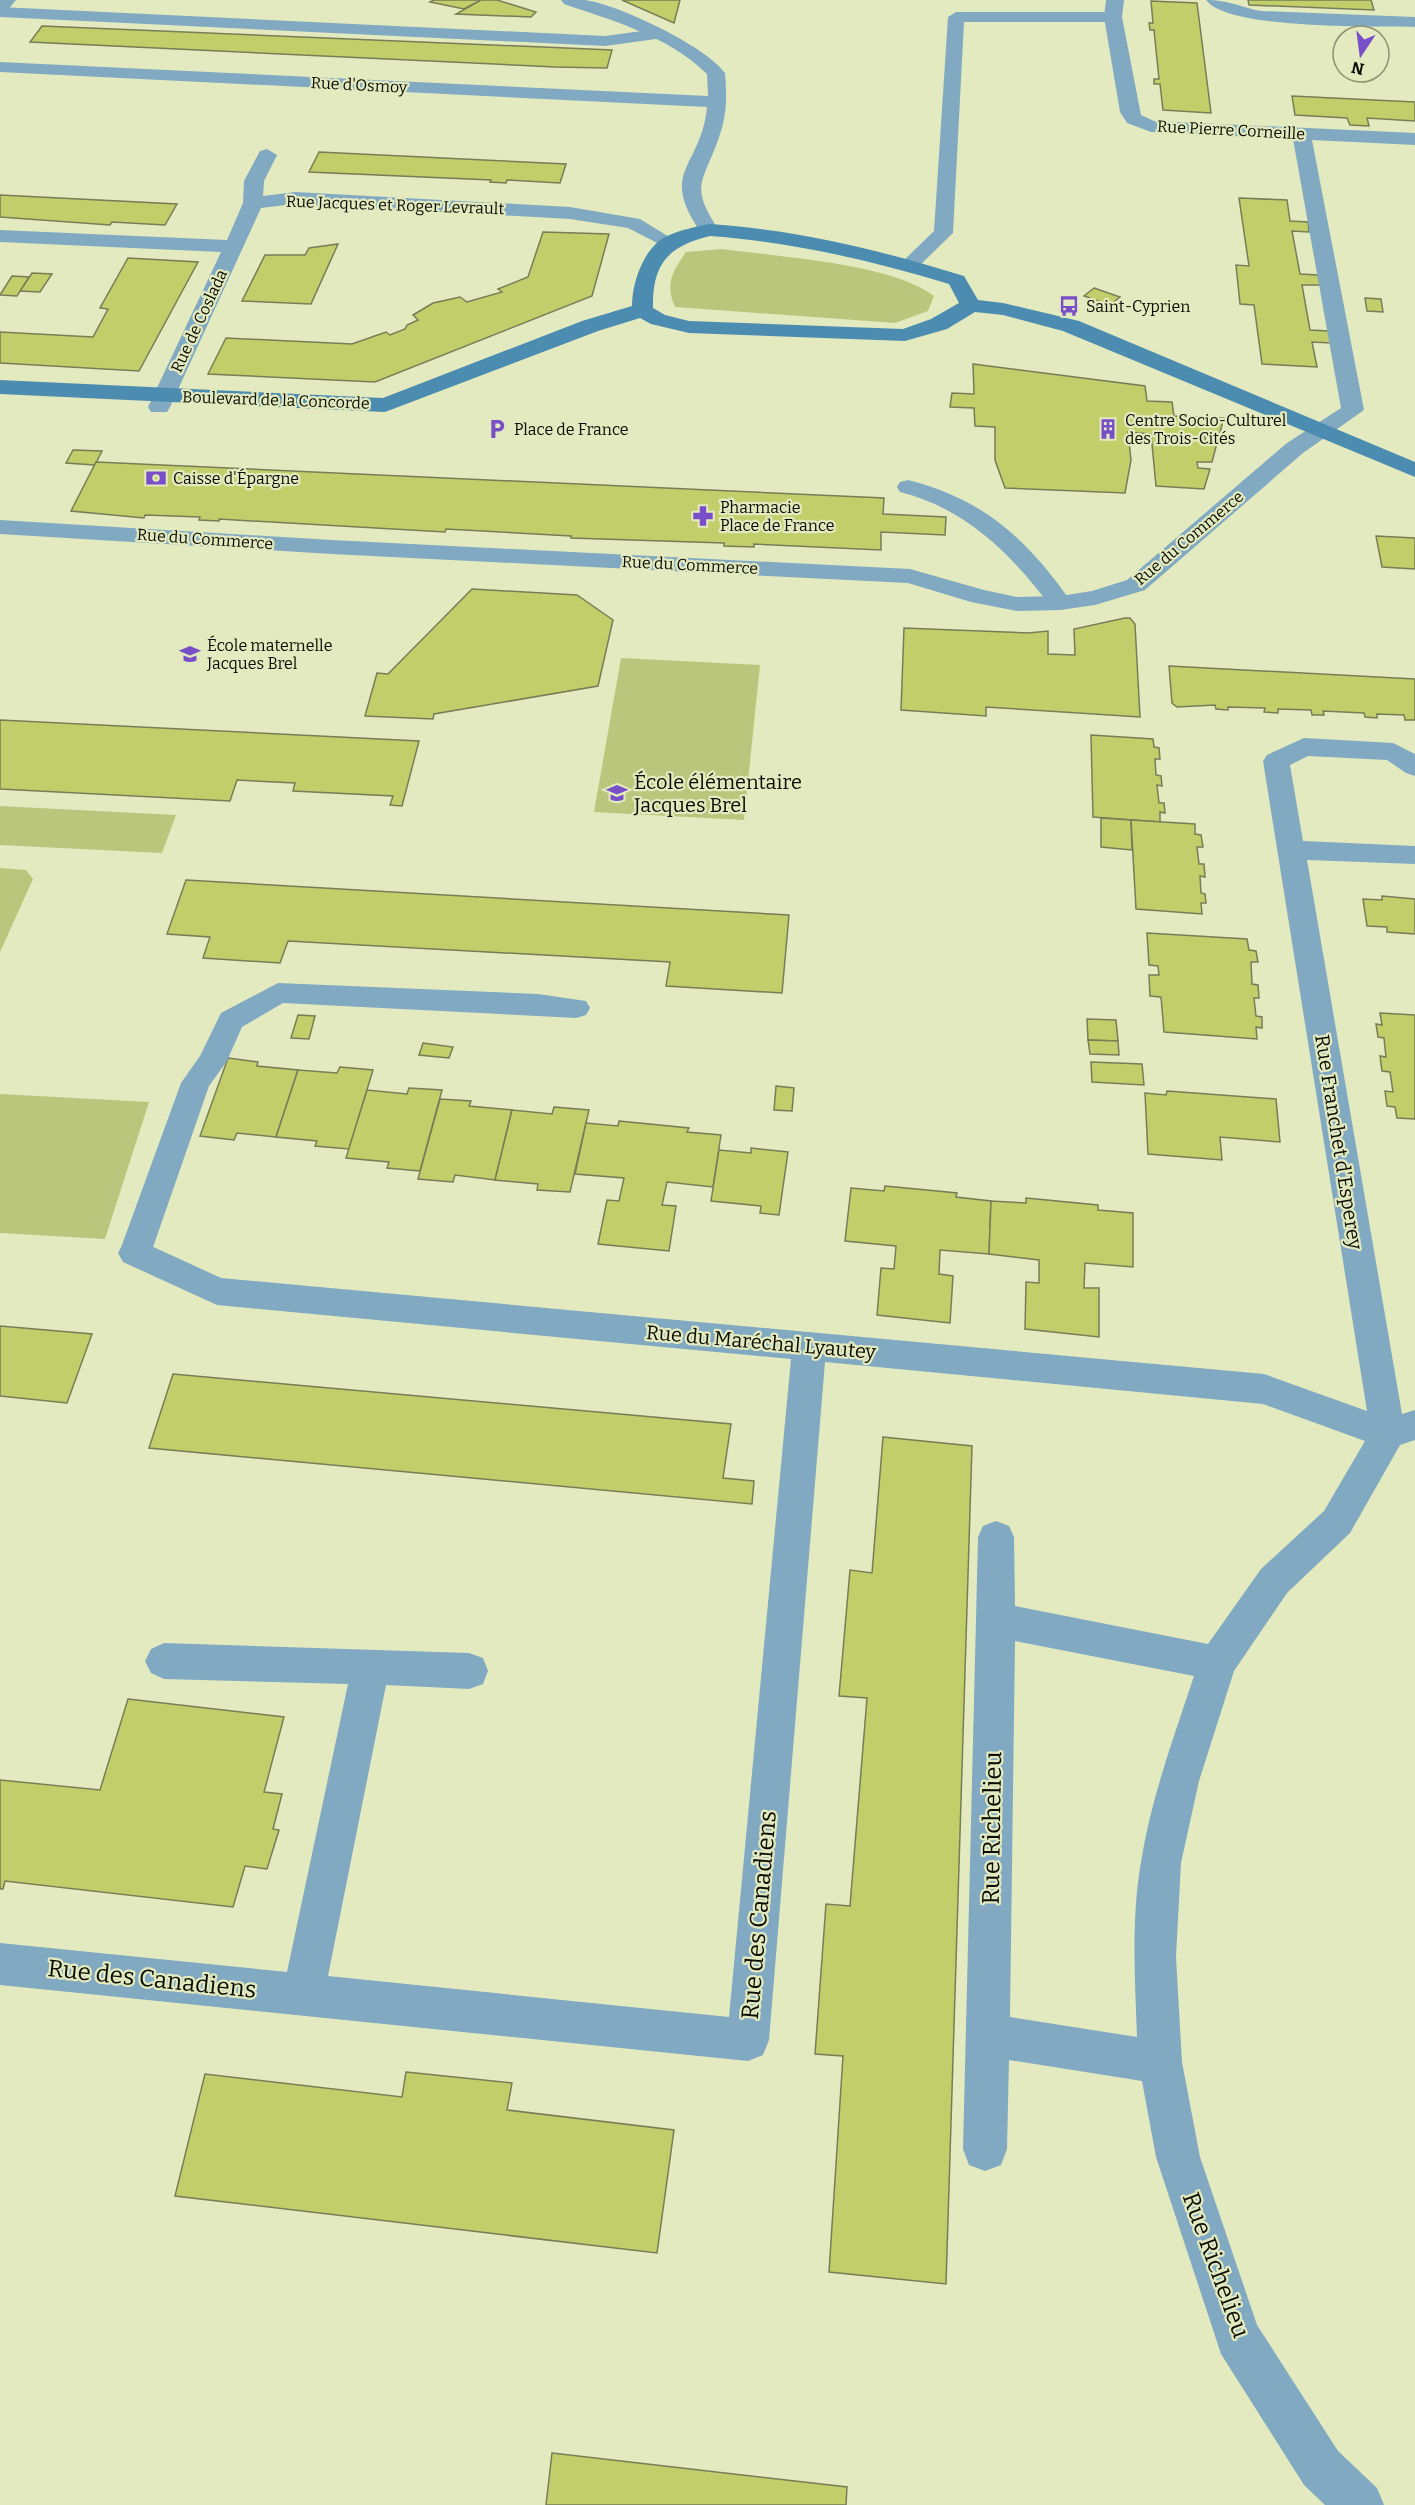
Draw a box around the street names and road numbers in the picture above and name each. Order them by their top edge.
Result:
street label: Rue d'Osmoy [310,73,408,97]
street label: Rue Pierre Corneille [1157,117,1305,143]
street label: Rue Jacques et Roger Levrault [286,192,505,218]
street label: Rue de Coslada [167,266,231,376]
street label: Boulevard de la Concorde [182,387,370,413]
street label: Rue du Commerce [1131,487,1247,589]
street label: Rue du Commerce [136,525,274,553]
street label: Rue du Commerce [621,552,759,578]
street label: Rue Franchet d'Esperey [1310,1033,1368,1252]
street label: Rue du Maréchal Lyautey [645,1320,877,1364]
street label: Rue Richelieu [977,1751,1007,1905]
street label: Rue des Canadiens [736,1809,782,2021]
street label: Rue des Canadiens [46,1954,258,2004]
street label: Rue Richelieu [1177,2188,1255,2342]

